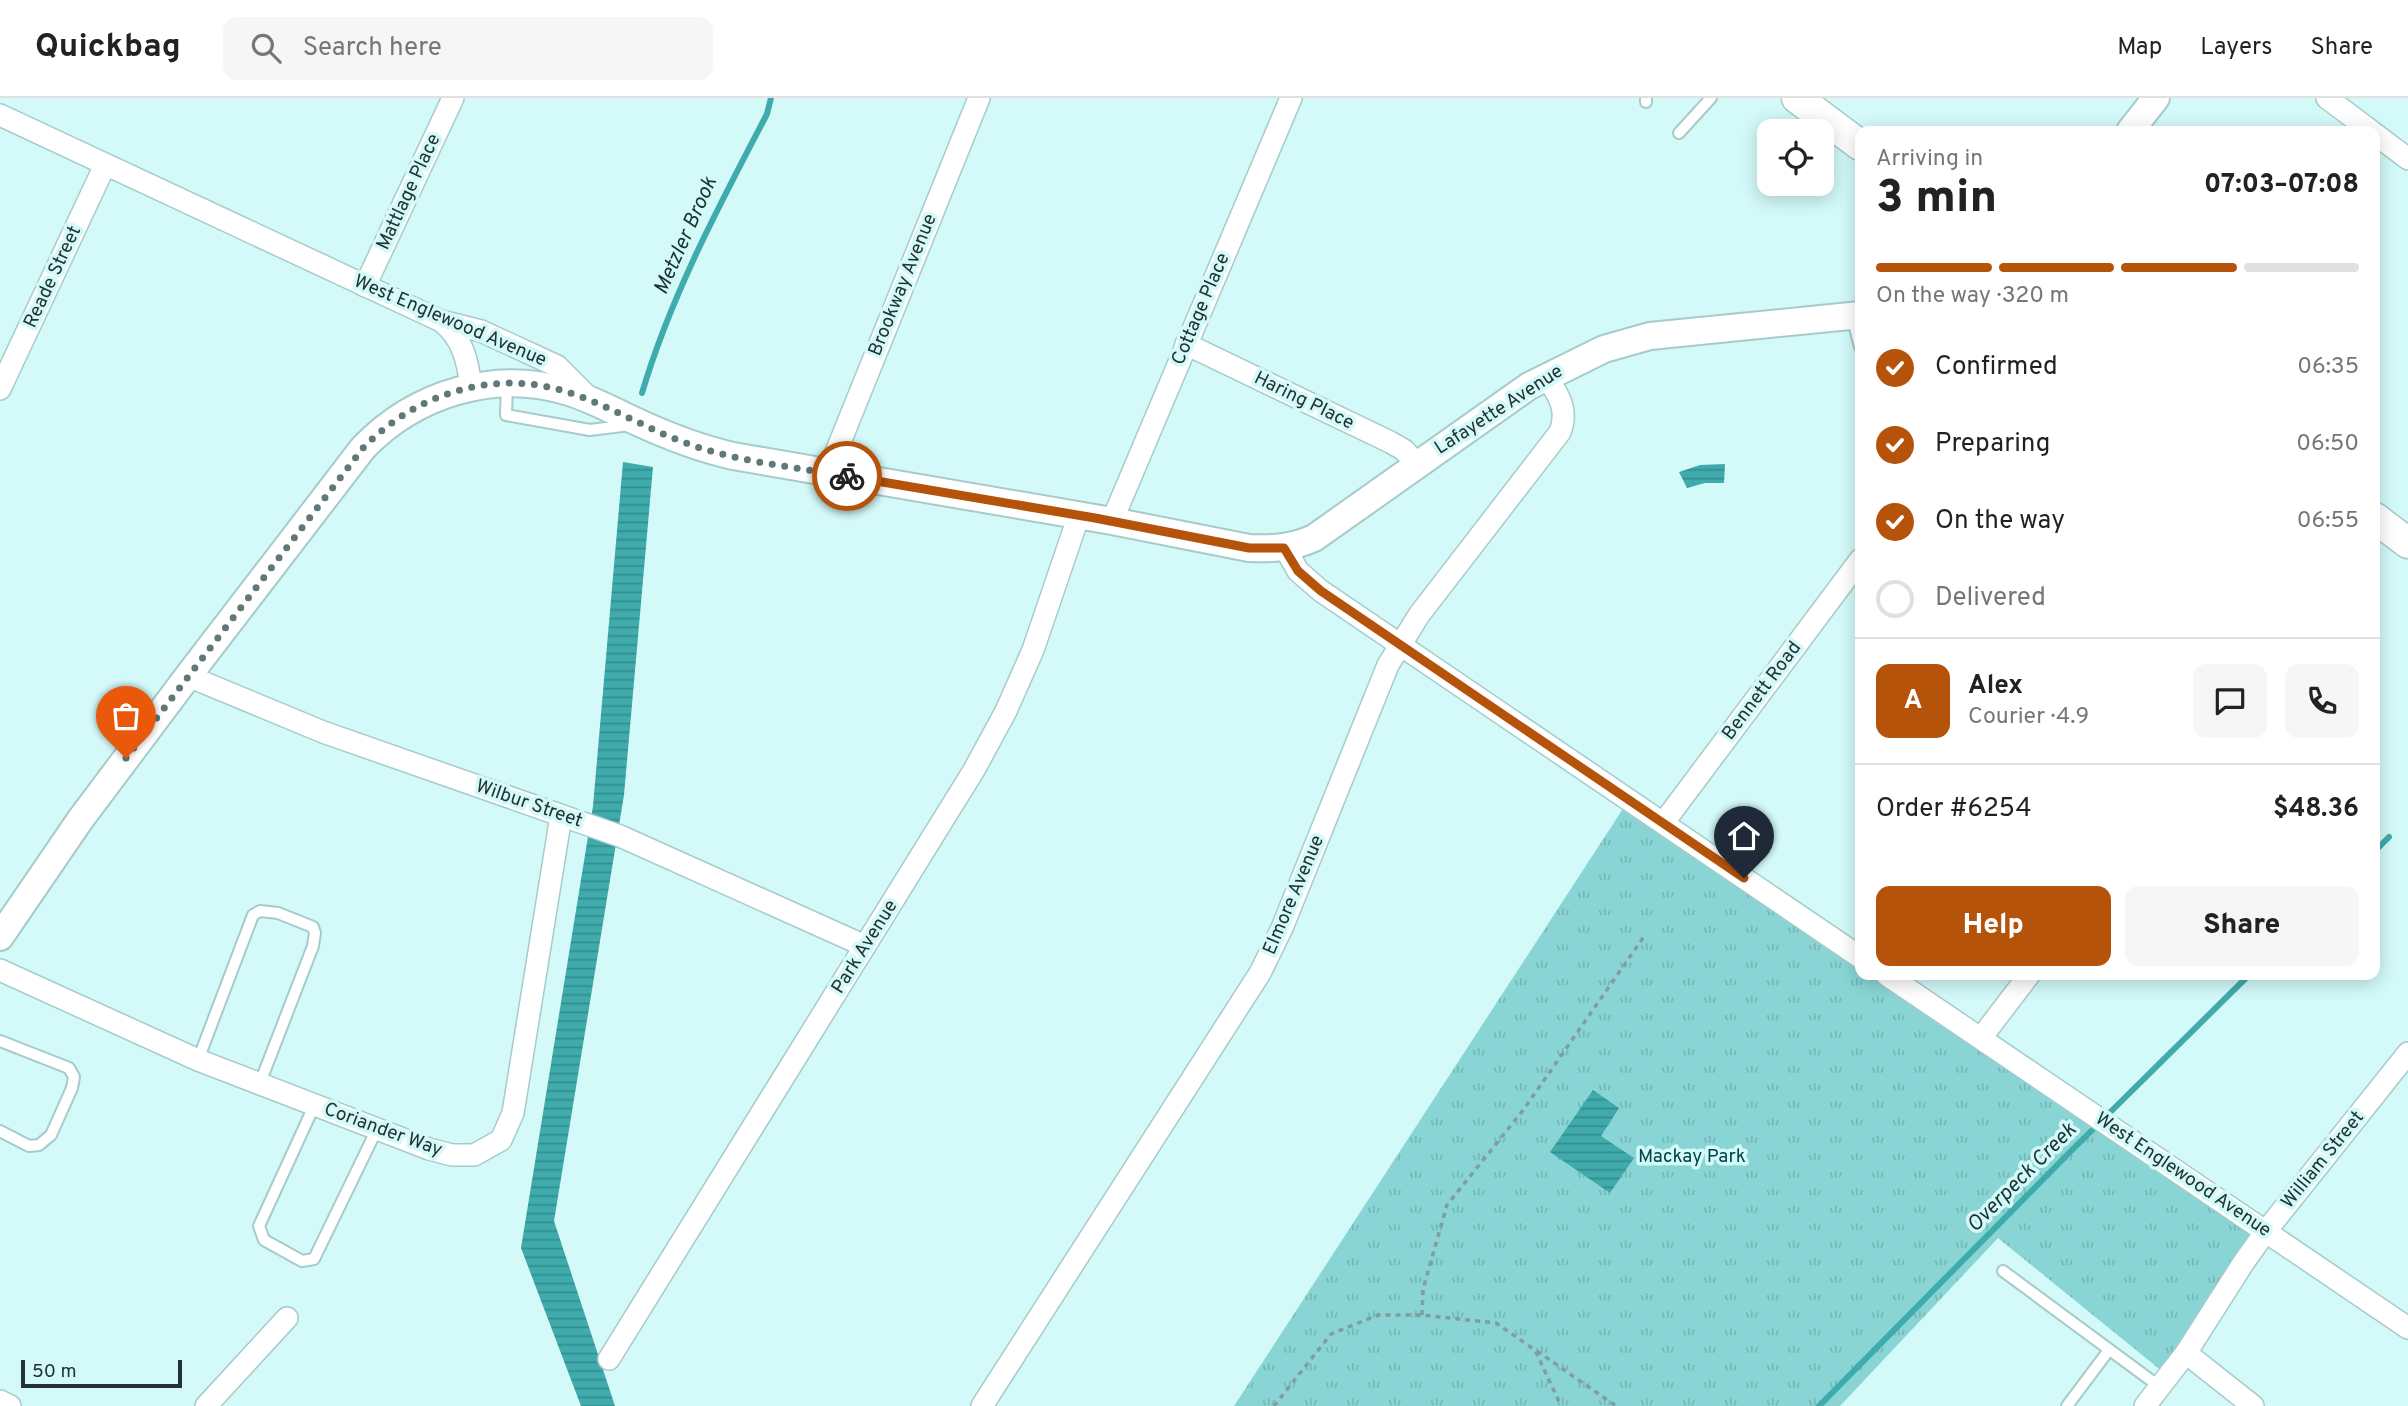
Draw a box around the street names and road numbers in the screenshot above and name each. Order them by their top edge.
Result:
street label: Mattlage Place [372,130,446,254]
street label: Brookway Avenue [864,210,942,360]
street label: Reade Street [19,222,87,332]
street label: Cottage Place [1167,249,1235,369]
street label: West Englewood Avenue [350,269,550,373]
street label: Lafayette Avenue [1430,360,1568,460]
street label: Haring Place [1250,366,1358,436]
street label: Bennett Road [1717,637,1807,745]
street label: Wilbur Street [472,775,586,833]
street label: Elmore Avenue [1258,832,1330,958]
street label: Park Avenue [827,896,903,998]
street label: Coriander Way [320,1097,446,1163]
street label: William Street [2276,1106,2370,1214]
street label: West Englewood Avenue [2090,1107,2276,1243]

